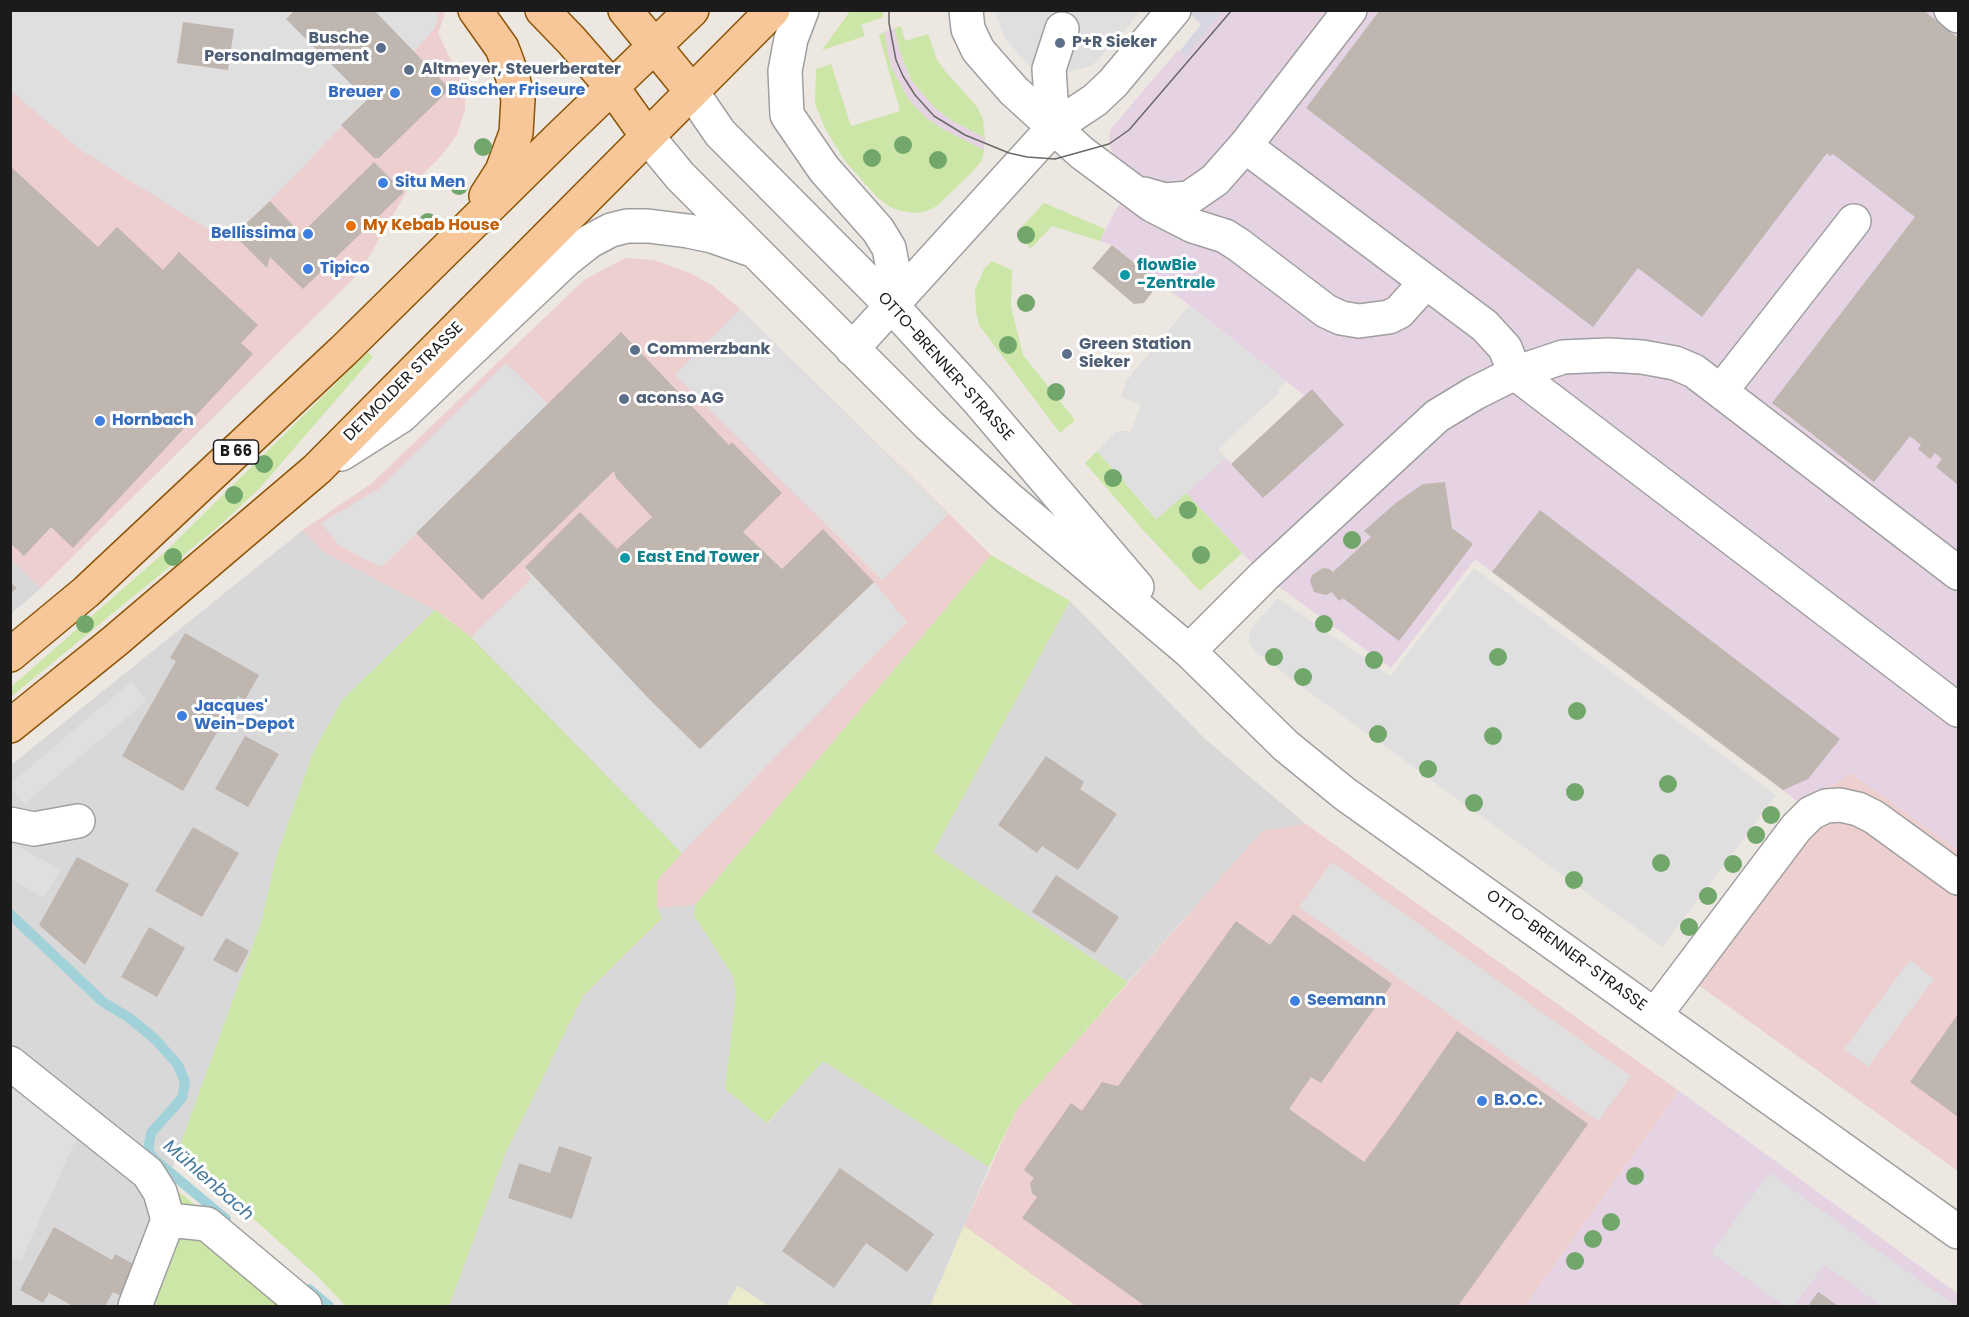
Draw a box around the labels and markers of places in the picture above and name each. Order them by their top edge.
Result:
place label: Busche Personalmagement [204,29,369,67]
place label: P+R Sieker [1072,33,1157,53]
marker: P+R Sieker [1053,36,1067,50]
marker: Busche Personalmagement [374,41,388,55]
place label: Altmeyer, Steuerberater [421,60,621,80]
marker: Altmeyer, Steuerberater [402,63,416,77]
place label: Büscher Friseure [448,81,585,101]
place label: Breuer [328,83,383,103]
marker: Büscher Friseure [429,84,443,98]
marker: Breuer [388,86,402,100]
place label: Situ Men [395,173,466,193]
marker: Situ Men [376,176,390,190]
place label: My Kebab House [363,216,500,236]
marker: My Kebab House [344,219,358,233]
place label: Bellissima [211,224,296,244]
marker: Bellissima [301,227,315,241]
place label: flowBie -Zentrale [1137,256,1215,294]
place label: Tipico [320,259,370,279]
marker: Tipico [301,262,315,276]
marker: flowBie -Zentrale [1118,268,1132,282]
place label: Green Station Sieker [1079,335,1191,373]
place label: Commerzbank [647,340,770,360]
marker: Commerzbank [628,343,642,357]
marker: Green Station Sieker [1060,347,1074,361]
place label: aconso AG [636,389,724,409]
marker: aconso AG [617,392,631,406]
place label: Hornbach [112,411,194,431]
marker: Hornbach [93,414,107,428]
place label: East End Tower [637,548,759,568]
marker: East End Tower [618,551,632,565]
place label: Jacques' Wein-Depot [194,697,295,735]
marker: Jacques' Wein-Depot [175,709,189,723]
place label: Seemann [1307,991,1386,1011]
marker: Seemann [1288,994,1302,1008]
place label: B.O.C. [1494,1091,1543,1111]
marker: B.O.C. [1475,1094,1489,1108]

